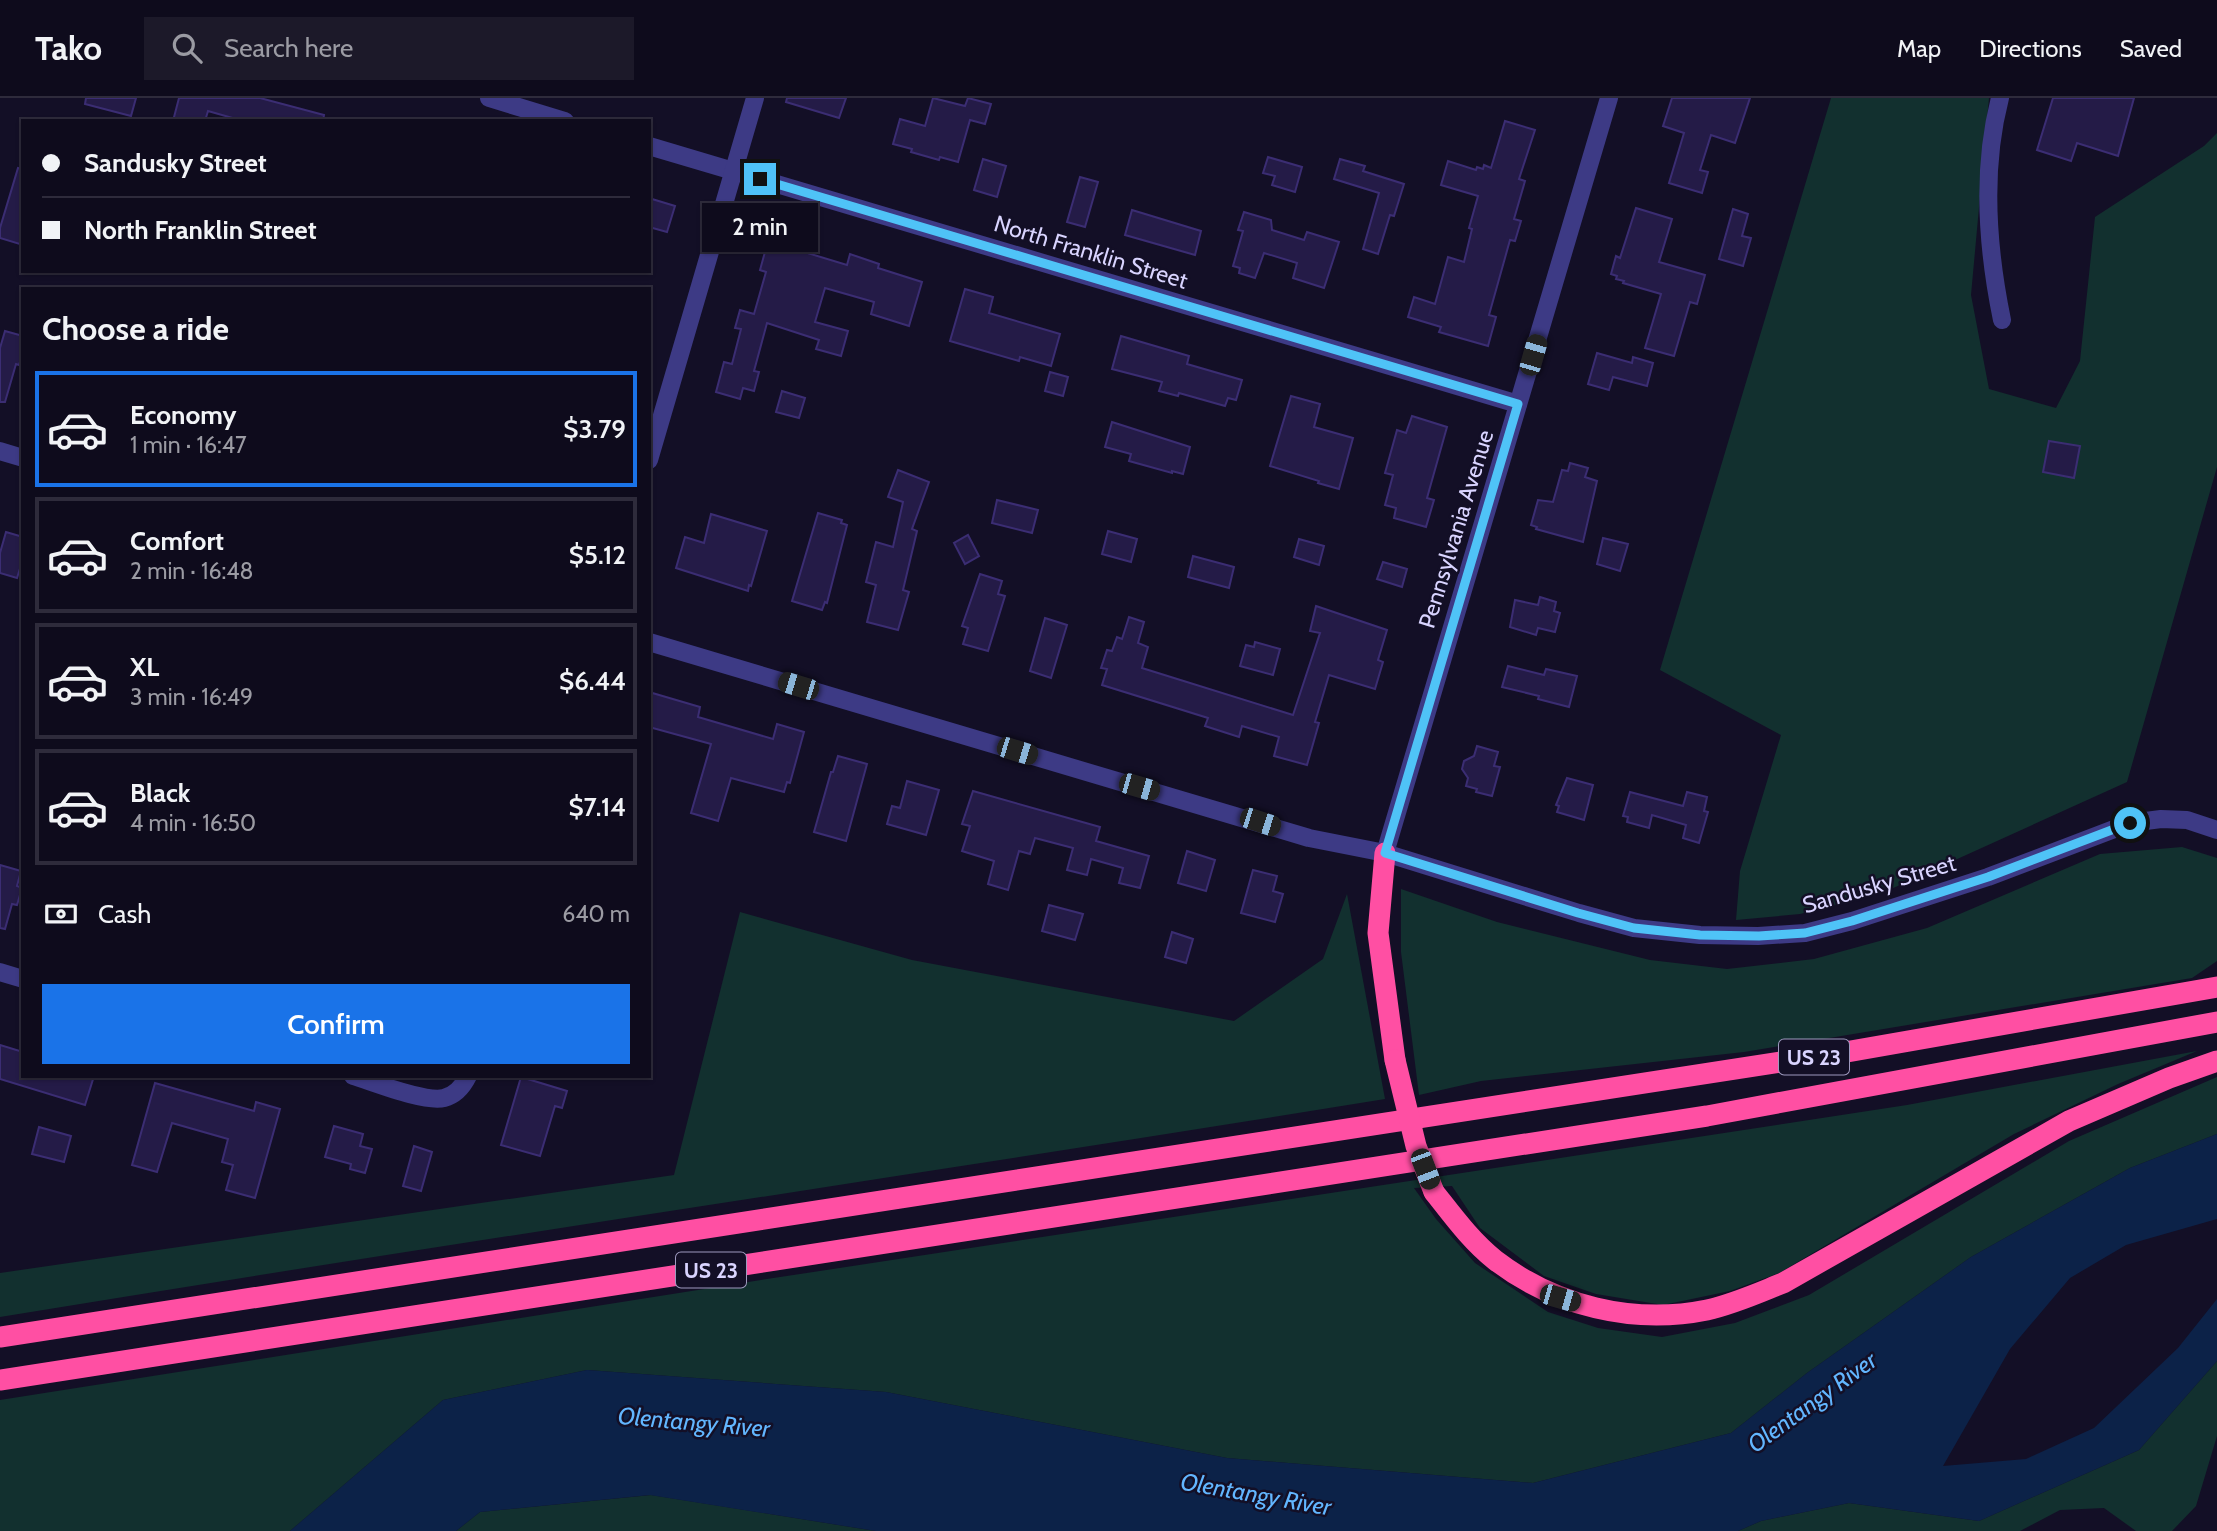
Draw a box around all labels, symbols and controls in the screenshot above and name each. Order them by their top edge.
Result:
search box [144,17,634,80]
text: Tako [35,28,102,68]
icon: search [168,29,206,67]
text: Search here [224,32,353,64]
text: Map [1897,34,1941,63]
text: Directions [1979,34,2082,63]
text: Saved [2120,34,2182,63]
text: Sandusky Street [84,147,267,179]
route end [744,163,776,195]
callout: 2 min [702,204,818,252]
street label: North Franklin Street [991,209,1191,295]
text: 2 min [732,213,788,241]
text: North Franklin Street [84,214,317,246]
text: Choose a ride [42,309,229,348]
car [1518,332,1549,378]
icon: car [46,398,109,461]
text: Economy [130,399,236,431]
text: $3.79 [563,413,626,445]
street label: Pennsylvania Avenue [1413,426,1500,632]
text: 1 min · 16:47 [130,431,247,459]
icon: car [46,524,109,587]
text: Comfort [130,525,224,557]
text: $5.12 [569,539,626,571]
text: 2 min · 16:48 [130,557,254,585]
icon: car [46,650,109,713]
text: XL [130,651,159,683]
text: $6.44 [559,665,626,697]
car [775,670,822,702]
text: 3 min · 16:49 [130,683,253,711]
car [994,735,1041,767]
car [1116,771,1163,803]
icon: car [46,776,109,839]
text: Black [130,777,190,809]
text: $7.14 [568,791,626,823]
car [1237,806,1284,838]
route start [2114,807,2146,839]
text: 4 min · 16:50 [130,809,256,837]
street label: Sandusky Street [1799,849,1959,919]
icon: cash [42,895,80,933]
text: Cash [98,898,151,930]
text: 640 m [562,900,630,928]
button: Confirm [42,984,630,1064]
road number: US 23 [1779,1040,1849,1074]
car [1408,1146,1443,1192]
road number: US 23 [676,1252,746,1288]
car [1537,1282,1584,1314]
water label: Olentangy River [1742,1345,1883,1459]
water label: Olentangy River [617,1401,773,1443]
water label: Olentangy River [1178,1466,1335,1522]

